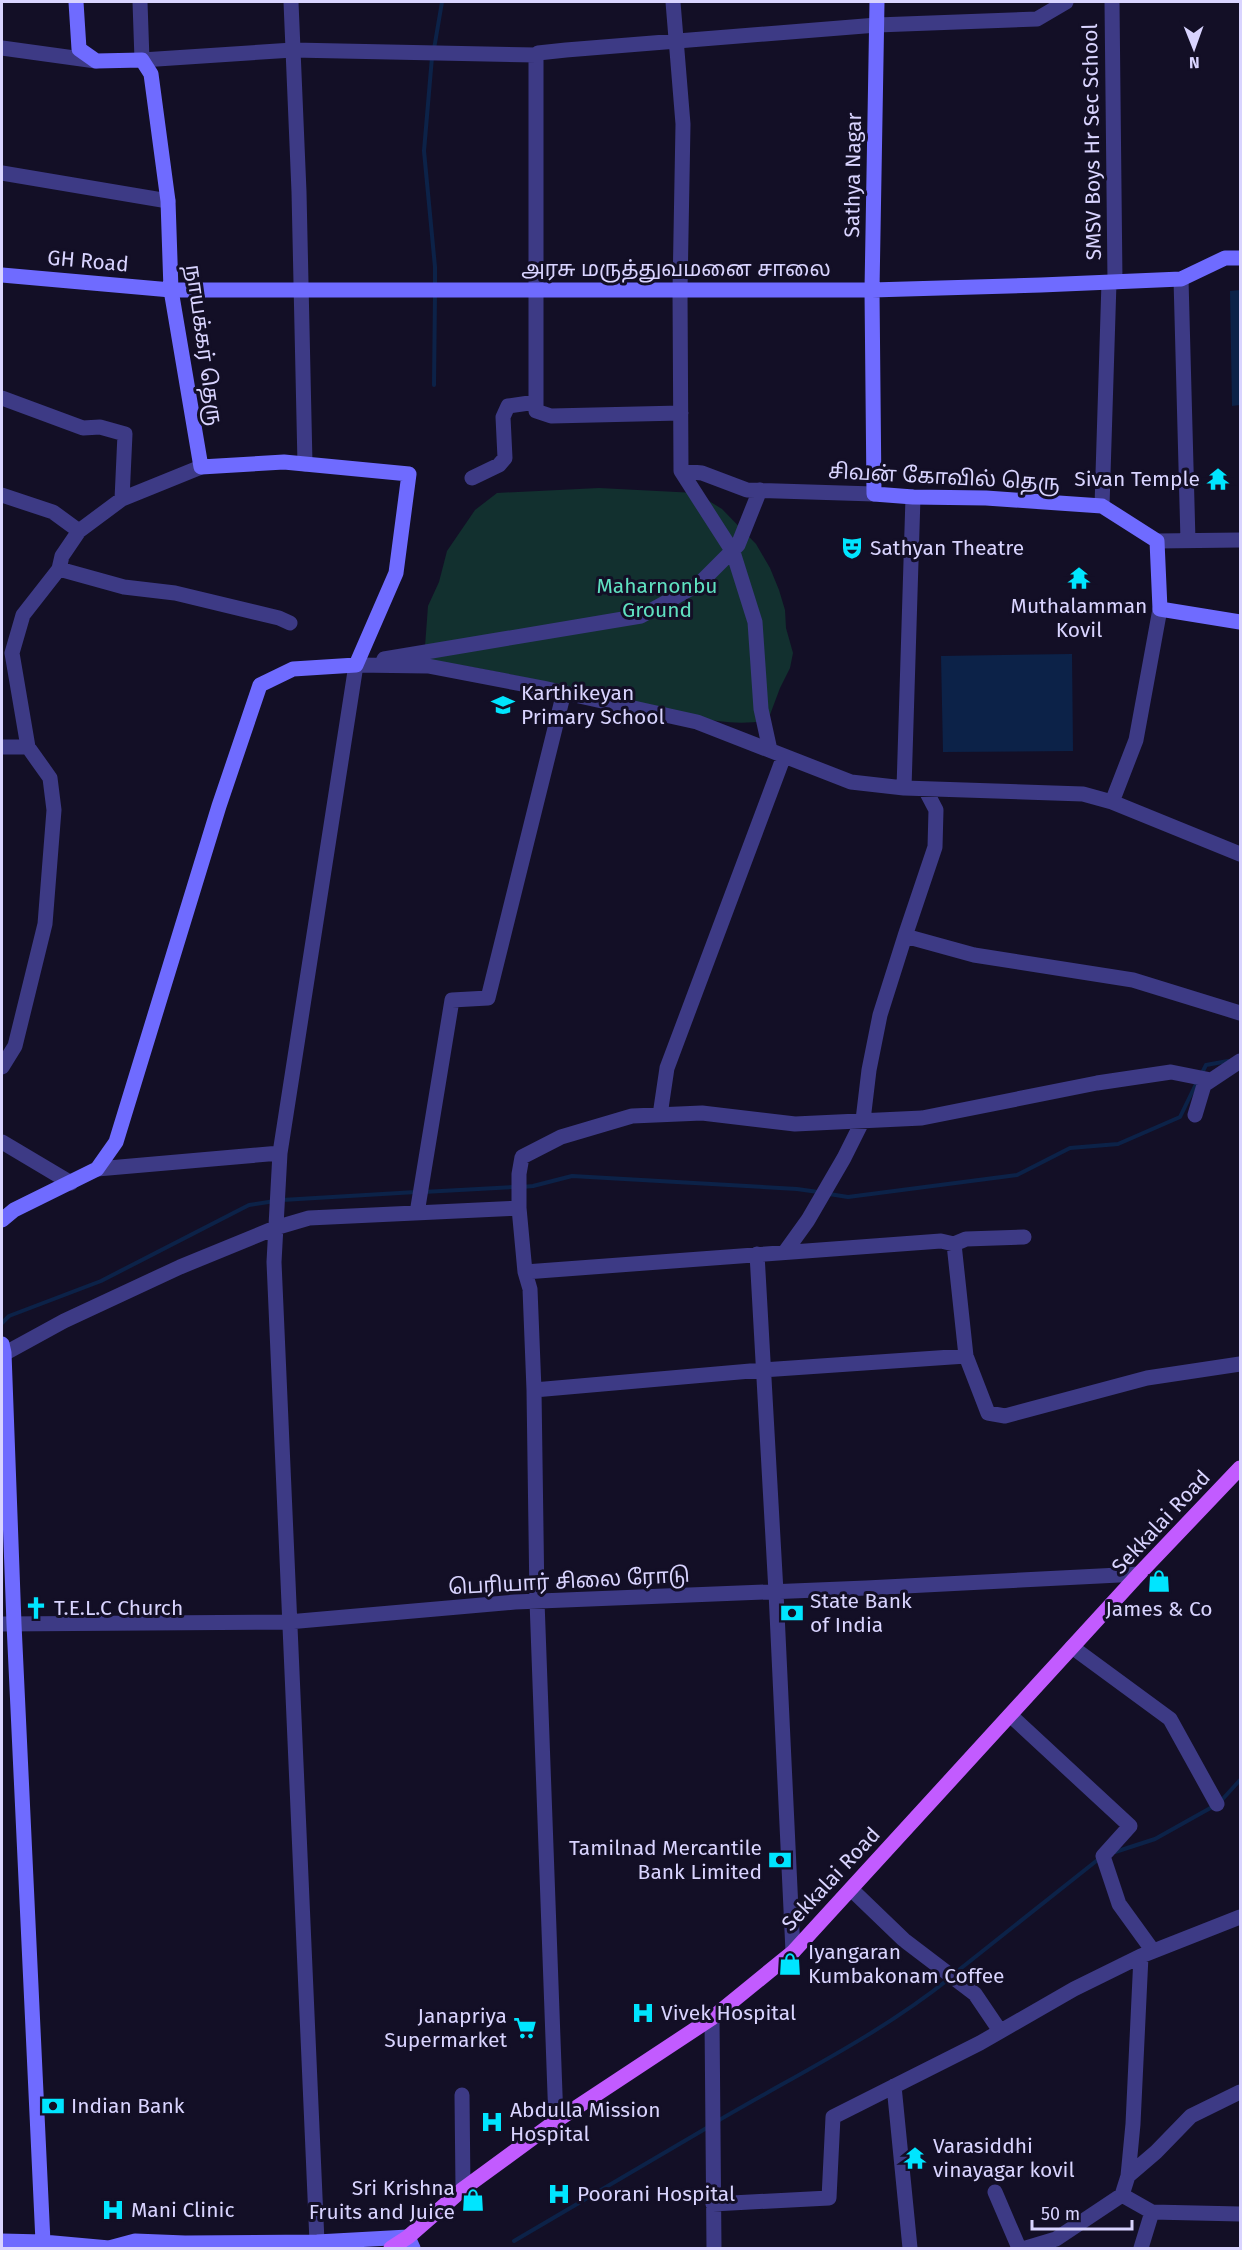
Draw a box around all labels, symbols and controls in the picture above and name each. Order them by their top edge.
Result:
north arrow [1164,18,1224,78]
street label: SMSV Boys Hr Sec School [1077,23,1107,261]
text: N [1189,53,1200,72]
street label: Sathya Nagar [839,112,867,238]
street label: GH Road [46,244,130,278]
street label: அரசு மருத்துவமனை சாலை [521,256,831,283]
street label: நாயக்கர் தெரு [179,263,228,427]
street label: சிவன் கோவில் தெரு [827,458,1060,497]
place label: Sivan Temple [1074,466,1200,492]
temple icon: Sivan Temple [1205,466,1231,492]
theatre icon: Sathyan Theatre [839,535,865,561]
place label: Sathyan Theatre [870,535,1024,561]
temple icon: Muthalamman Kovil [1066,565,1092,591]
park label: Maharnonbu Ground [596,573,718,623]
place label: Muthalamman Kovil [1011,593,1147,643]
place label: Karthikeyan Primary School [521,680,665,730]
school or university icon: Karthikeyan Primary School [490,692,516,718]
street label: Sekkalai Road [1106,1465,1216,1579]
street label: பெரியார் சிலை ரோடு [448,1562,690,1600]
shop icon: James & Co [1146,1568,1172,1594]
place label: State Bank of India [810,1588,912,1638]
church icon: T.E.L.C Church [23,1595,49,1621]
place label: T.E.L.C Church [54,1595,183,1621]
place label: James & Co [1105,1596,1213,1622]
bank icon: State Bank of India [779,1600,805,1626]
street label: Sekkalai Road [776,1822,886,1936]
place label: Tamilnad Mercantile Bank Limited [569,1835,762,1885]
bank icon: Tamilnad Mercantile Bank Limited [767,1847,793,1873]
place label: Iyangaran Kumbakonam Coffee [808,1939,1005,1989]
shop icon: Iyangaran Kumbakonam Coffee [777,1951,803,1977]
hospital icon: Vivek Hospital [630,2000,656,2026]
place label: Vivek Hospital [661,2000,796,2026]
place label: Janapriya Supermarket [384,2003,507,2053]
supermarket icon: Janapriya Supermarket [512,2015,538,2041]
bank icon: Indian Bank [40,2093,66,2119]
place label: Indian Bank [71,2093,185,2119]
place label: Abdulla Mission Hospital [510,2097,661,2147]
hospital icon: Abdulla Mission Hospital [479,2109,505,2135]
place label: Varasiddhi vinayagar kovil [933,2133,1075,2183]
temple icon: Varasiddhi vinayagar kovil [902,2145,928,2171]
place label: Sri Krishna Fruits and Juice [309,2175,455,2225]
hospital icon: Poorani Hospital [546,2181,572,2207]
place label: Poorani Hospital [577,2181,735,2207]
shop icon: Sri Krishna Fruits and Juice [460,2187,486,2213]
scale bar [1032,2193,1132,2231]
hospital icon: Mani Clinic [100,2197,126,2223]
place label: Mani Clinic [131,2197,234,2223]
text: 50 m [1041,2203,1080,2225]

